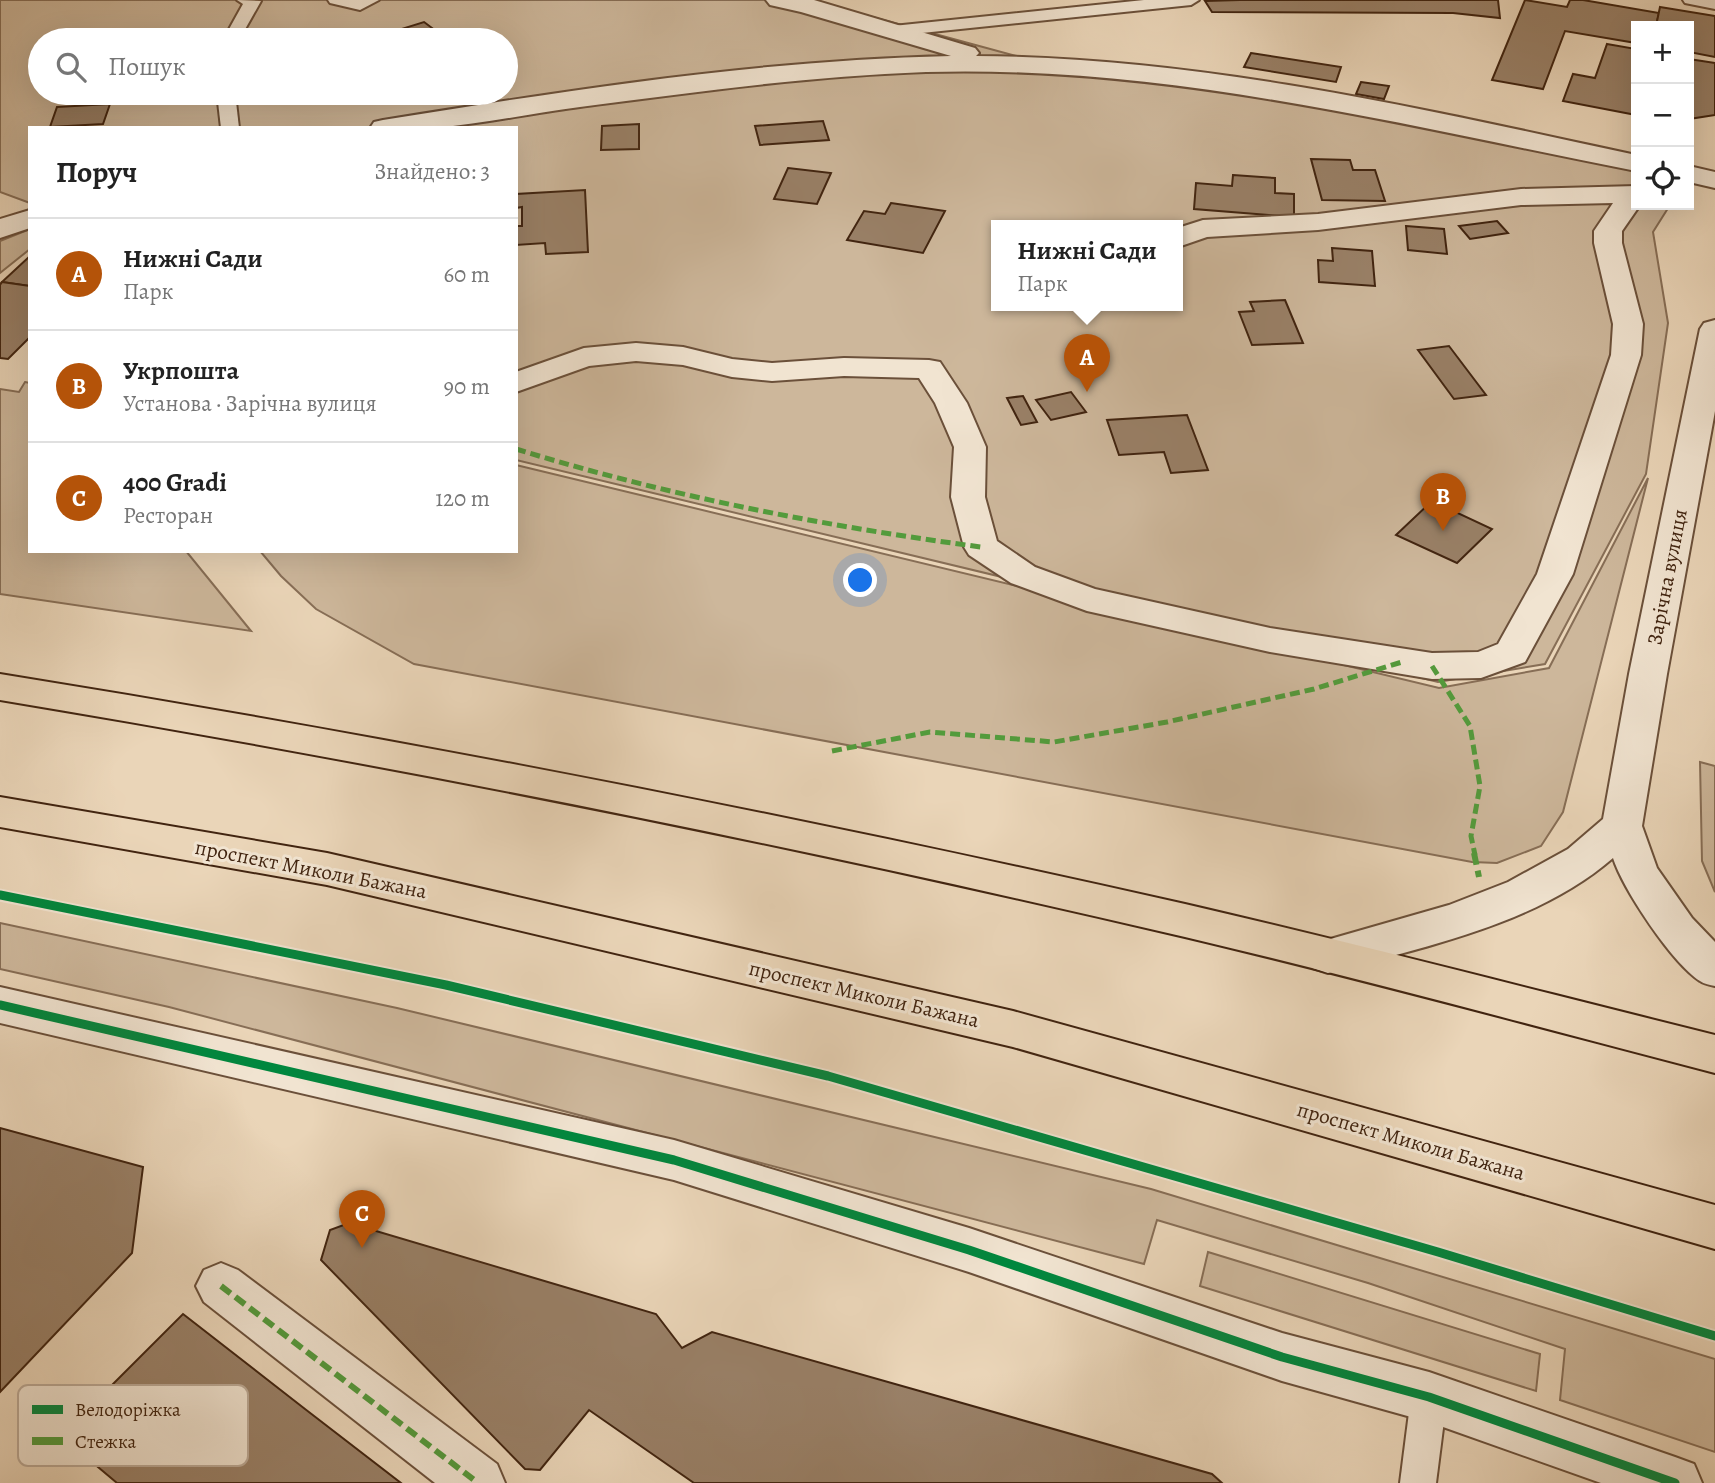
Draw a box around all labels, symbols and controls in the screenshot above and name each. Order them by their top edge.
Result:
map controls [1631,21,1694,210]
button: + [1631,21,1694,84]
search box [28,28,518,105]
icon: search [52,48,90,86]
text: Пошук [108,49,186,84]
button: − [1631,84,1694,147]
button: locate [1631,147,1694,210]
text: Поруч [56,152,137,192]
text: Знайдено: 3 [374,156,490,187]
popup [991,220,1183,311]
text: Нижні Сади [1017,233,1157,268]
text: Нижні Сади [123,241,263,276]
text: A [72,259,86,290]
text: 60 m [443,259,490,290]
text: Парк [1017,268,1068,299]
text: Парк [123,276,174,307]
pin: A [1064,334,1110,392]
text: Укрпошта [123,353,239,388]
text: B [72,371,86,402]
text: 90 m [444,371,490,402]
text: Установа · Зарічна вулиця [123,388,377,419]
text: 400 Gradi [123,465,227,500]
pin: B [1420,473,1466,531]
text: C [72,483,86,514]
text: 120 m [435,483,490,514]
text: Ресторан [123,500,213,531]
street label: Зарічна вулиця [1640,507,1694,647]
your location [843,563,877,597]
street label: проспект Миколи Бажана [193,833,430,905]
street label: проспект Миколи Бажана [746,954,982,1034]
street label: проспект Миколи Бажана [1294,1095,1528,1187]
pin: C [339,1190,385,1248]
legend [18,1385,248,1466]
text: Велодоріжка [75,1397,181,1423]
text: Стежка [75,1429,136,1455]

